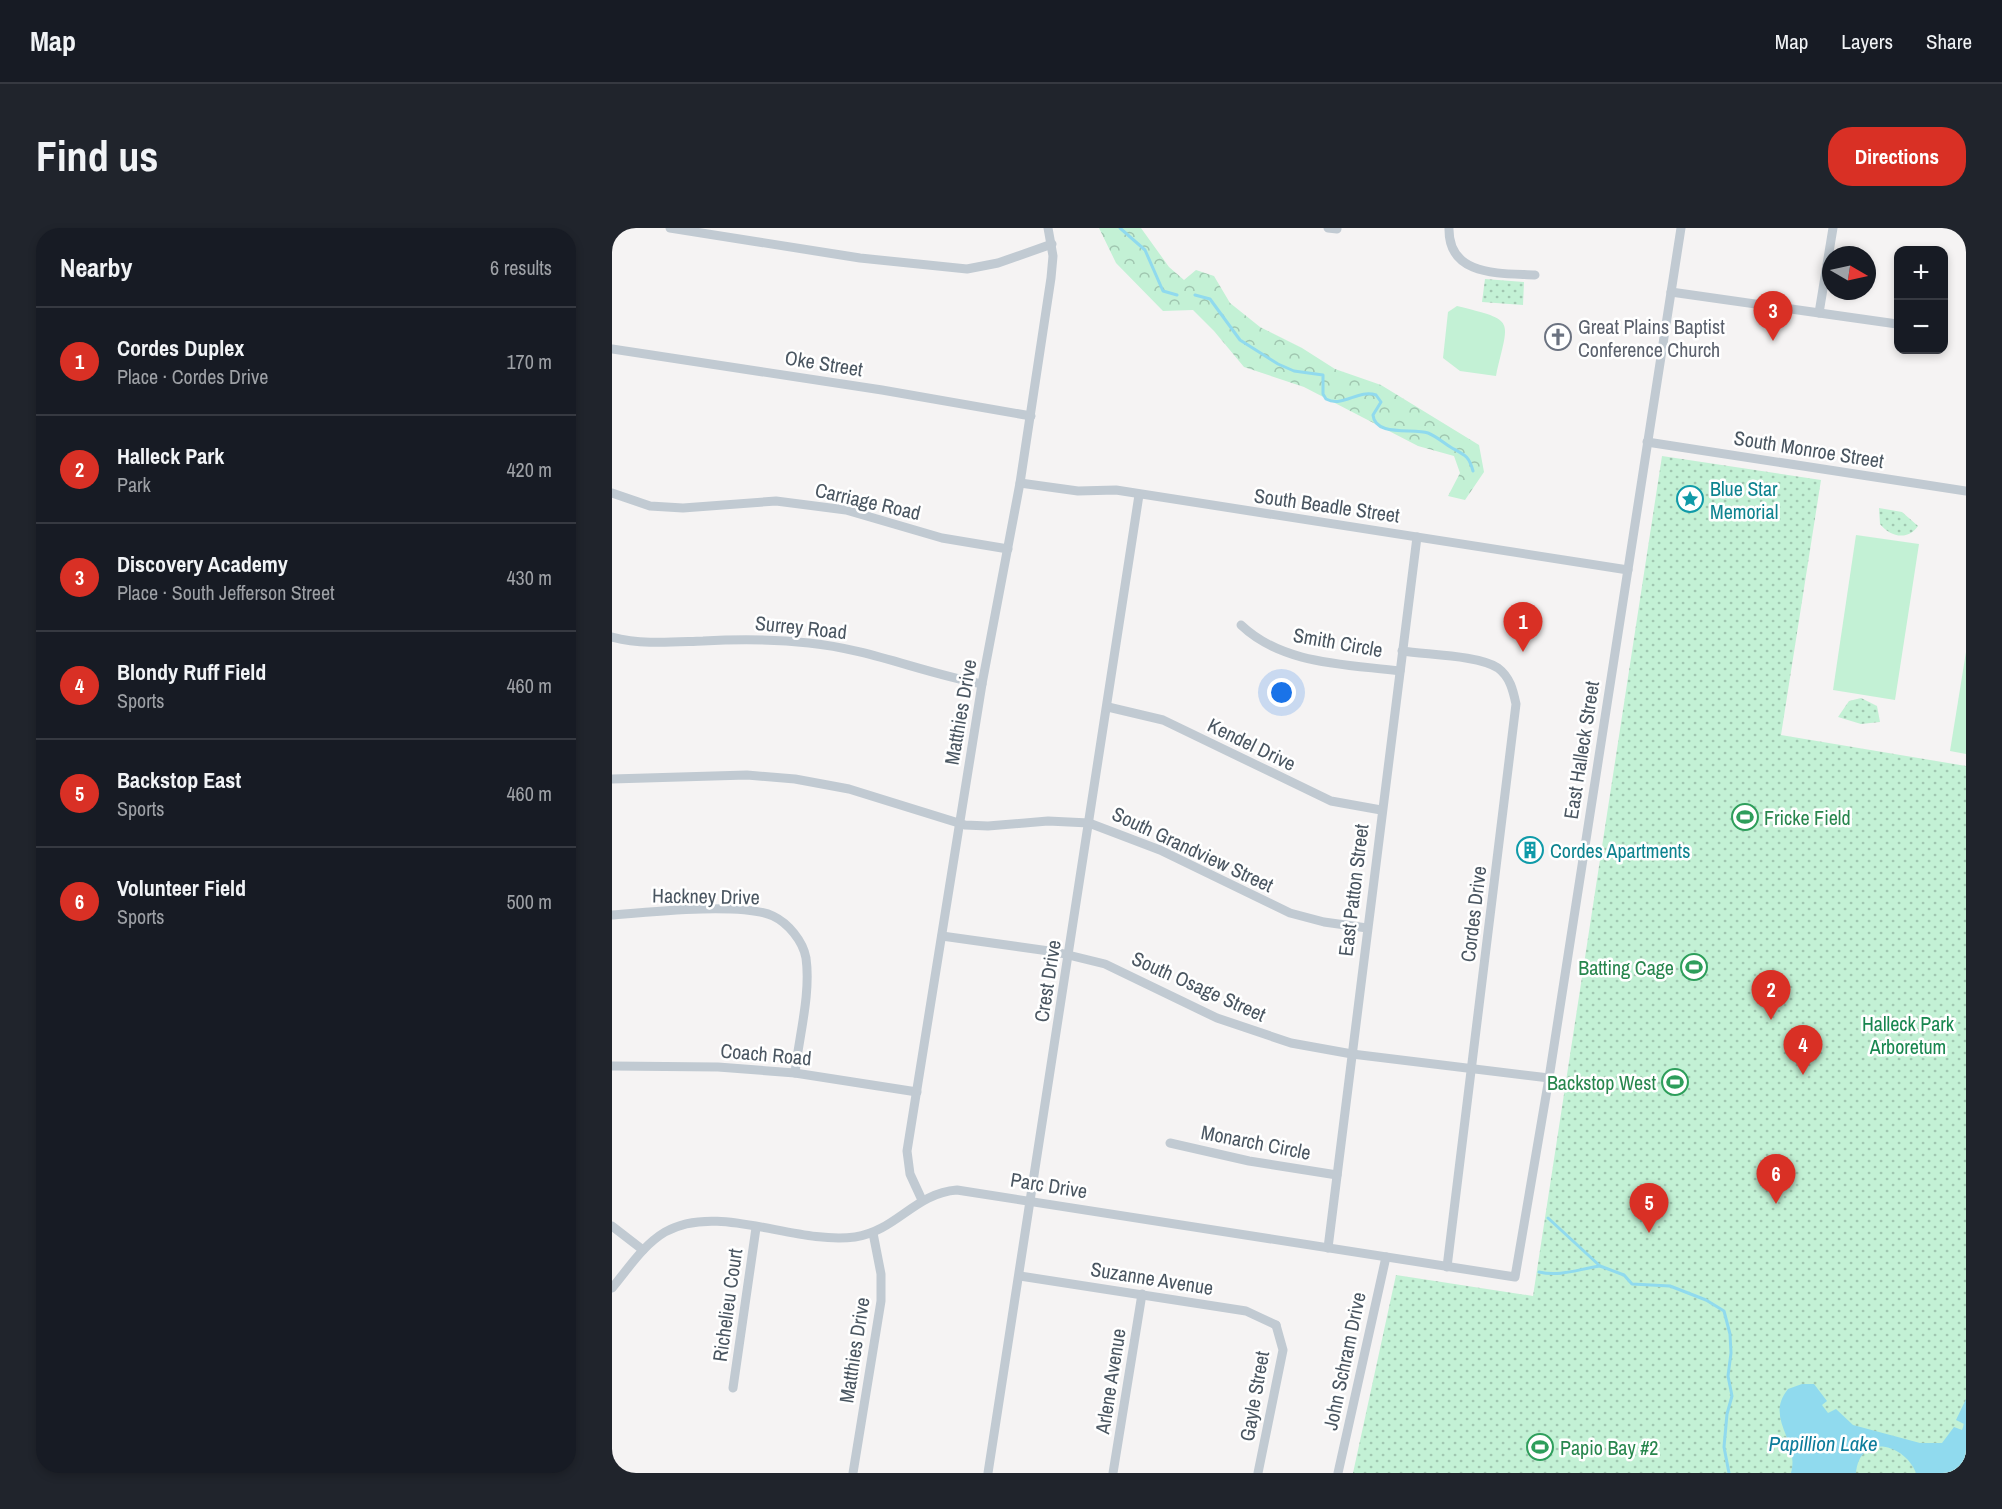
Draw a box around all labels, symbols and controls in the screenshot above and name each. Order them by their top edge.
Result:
text: Map [30,22,76,60]
text: Map [1775,27,1808,56]
text: Layers [1841,27,1893,56]
text: Share [1926,27,1972,56]
button: Directions [1828,127,1966,186]
text: Find us [36,128,158,184]
north arrow [1822,246,1876,300]
map controls [1894,246,1948,354]
button: + [1894,246,1948,300]
text: Nearby [60,250,132,285]
text: 6 results [490,254,552,281]
pin: 3 [1754,291,1792,341]
button: − [1894,300,1948,354]
place label: Great Plains Baptist Conference Church [1578,313,1725,363]
church icon: Great Plains Baptist Conference Church [1543,322,1573,352]
text: Cordes Duplex [117,333,244,363]
street label: Oke Street [783,344,865,383]
text: 1 [75,348,84,375]
text: 170 m [506,348,552,375]
text: Place · Cordes Drive [117,363,268,390]
street label: South Monroe Street [1732,424,1886,474]
text: Halleck Park [117,441,224,471]
text: 2 [75,456,84,483]
text: 420 m [506,456,552,483]
text: Park [117,471,151,498]
place label: Blue Star Memorial [1710,475,1778,525]
street label: Carriage Road [813,476,923,526]
street label: South Beadle Street [1252,481,1402,529]
place icon: Blue Star Memorial [1675,484,1705,514]
text: Discovery Academy [117,549,288,579]
text: 3 [75,564,84,591]
text: 430 m [506,564,552,591]
text: Place · South Jefferson Street [117,579,335,606]
pin: 1 [1504,602,1542,652]
street label: Surrey Road [754,609,848,645]
street label: Smith Circle [1291,621,1385,663]
text: Blondy Ruff Field [117,657,266,687]
street label: Matthies Drive [937,657,983,767]
text: 4 [75,672,84,699]
text: 460 m [506,672,552,699]
your location [1267,678,1296,707]
street label: East Halleck Street [1557,679,1605,821]
text: Sports [117,687,164,714]
street label: Kendel Drive [1203,711,1301,777]
text: Backstop East [117,765,241,795]
text: 5 [75,780,84,807]
text: 460 m [506,780,552,807]
text: Sports [117,795,164,822]
street label: South Grandview Street [1108,800,1278,898]
sports icon: Fricke Field [1730,802,1760,832]
place label: Fricke Field [1764,804,1851,831]
street label: East Patton Street [1331,822,1375,958]
building icon: Cordes Apartments [1515,835,1545,865]
place label: Cordes Apartments [1550,837,1690,864]
street label: Cordes Drive [1454,864,1492,964]
text: Volunteer Field [117,873,246,903]
street label: Hackney Drive [652,882,760,910]
text: 6 [75,888,84,915]
text: 500 m [506,888,552,915]
text: Sports [117,903,164,930]
street label: Crest Drive [1027,938,1067,1024]
street label: South Osage Street [1128,944,1271,1028]
sports icon: Batting Cage [1679,952,1709,982]
place label: Batting Cage [1578,954,1674,981]
pin: 2 [1752,970,1790,1020]
park label: Halleck Park Arboretum [1862,1010,1955,1060]
pin: 4 [1784,1026,1822,1075]
street label: Coach Road [719,1037,813,1071]
sports icon: Backstop West [1660,1067,1690,1097]
place label: Backstop West [1547,1069,1656,1096]
street label: Monarch Circle [1199,1118,1313,1166]
pin: 6 [1756,1154,1796,1204]
street label: Parc Drive [1009,1166,1089,1204]
pin: 5 [1630,1184,1668,1233]
street label: Richelieu Court [706,1246,748,1363]
street label: Suzanne Avenue [1089,1255,1215,1301]
street label: John Schram Drive [1316,1290,1372,1432]
street label: Matthies Drive [832,1295,876,1405]
street label: Arlene Avenue [1088,1326,1132,1437]
street label: Gayle Street [1233,1348,1275,1443]
water label: Papillion Lake [1768,1429,1878,1458]
sports icon: Papio Bay #2 [1525,1432,1555,1462]
place label: Papio Bay #2 [1560,1434,1658,1461]

